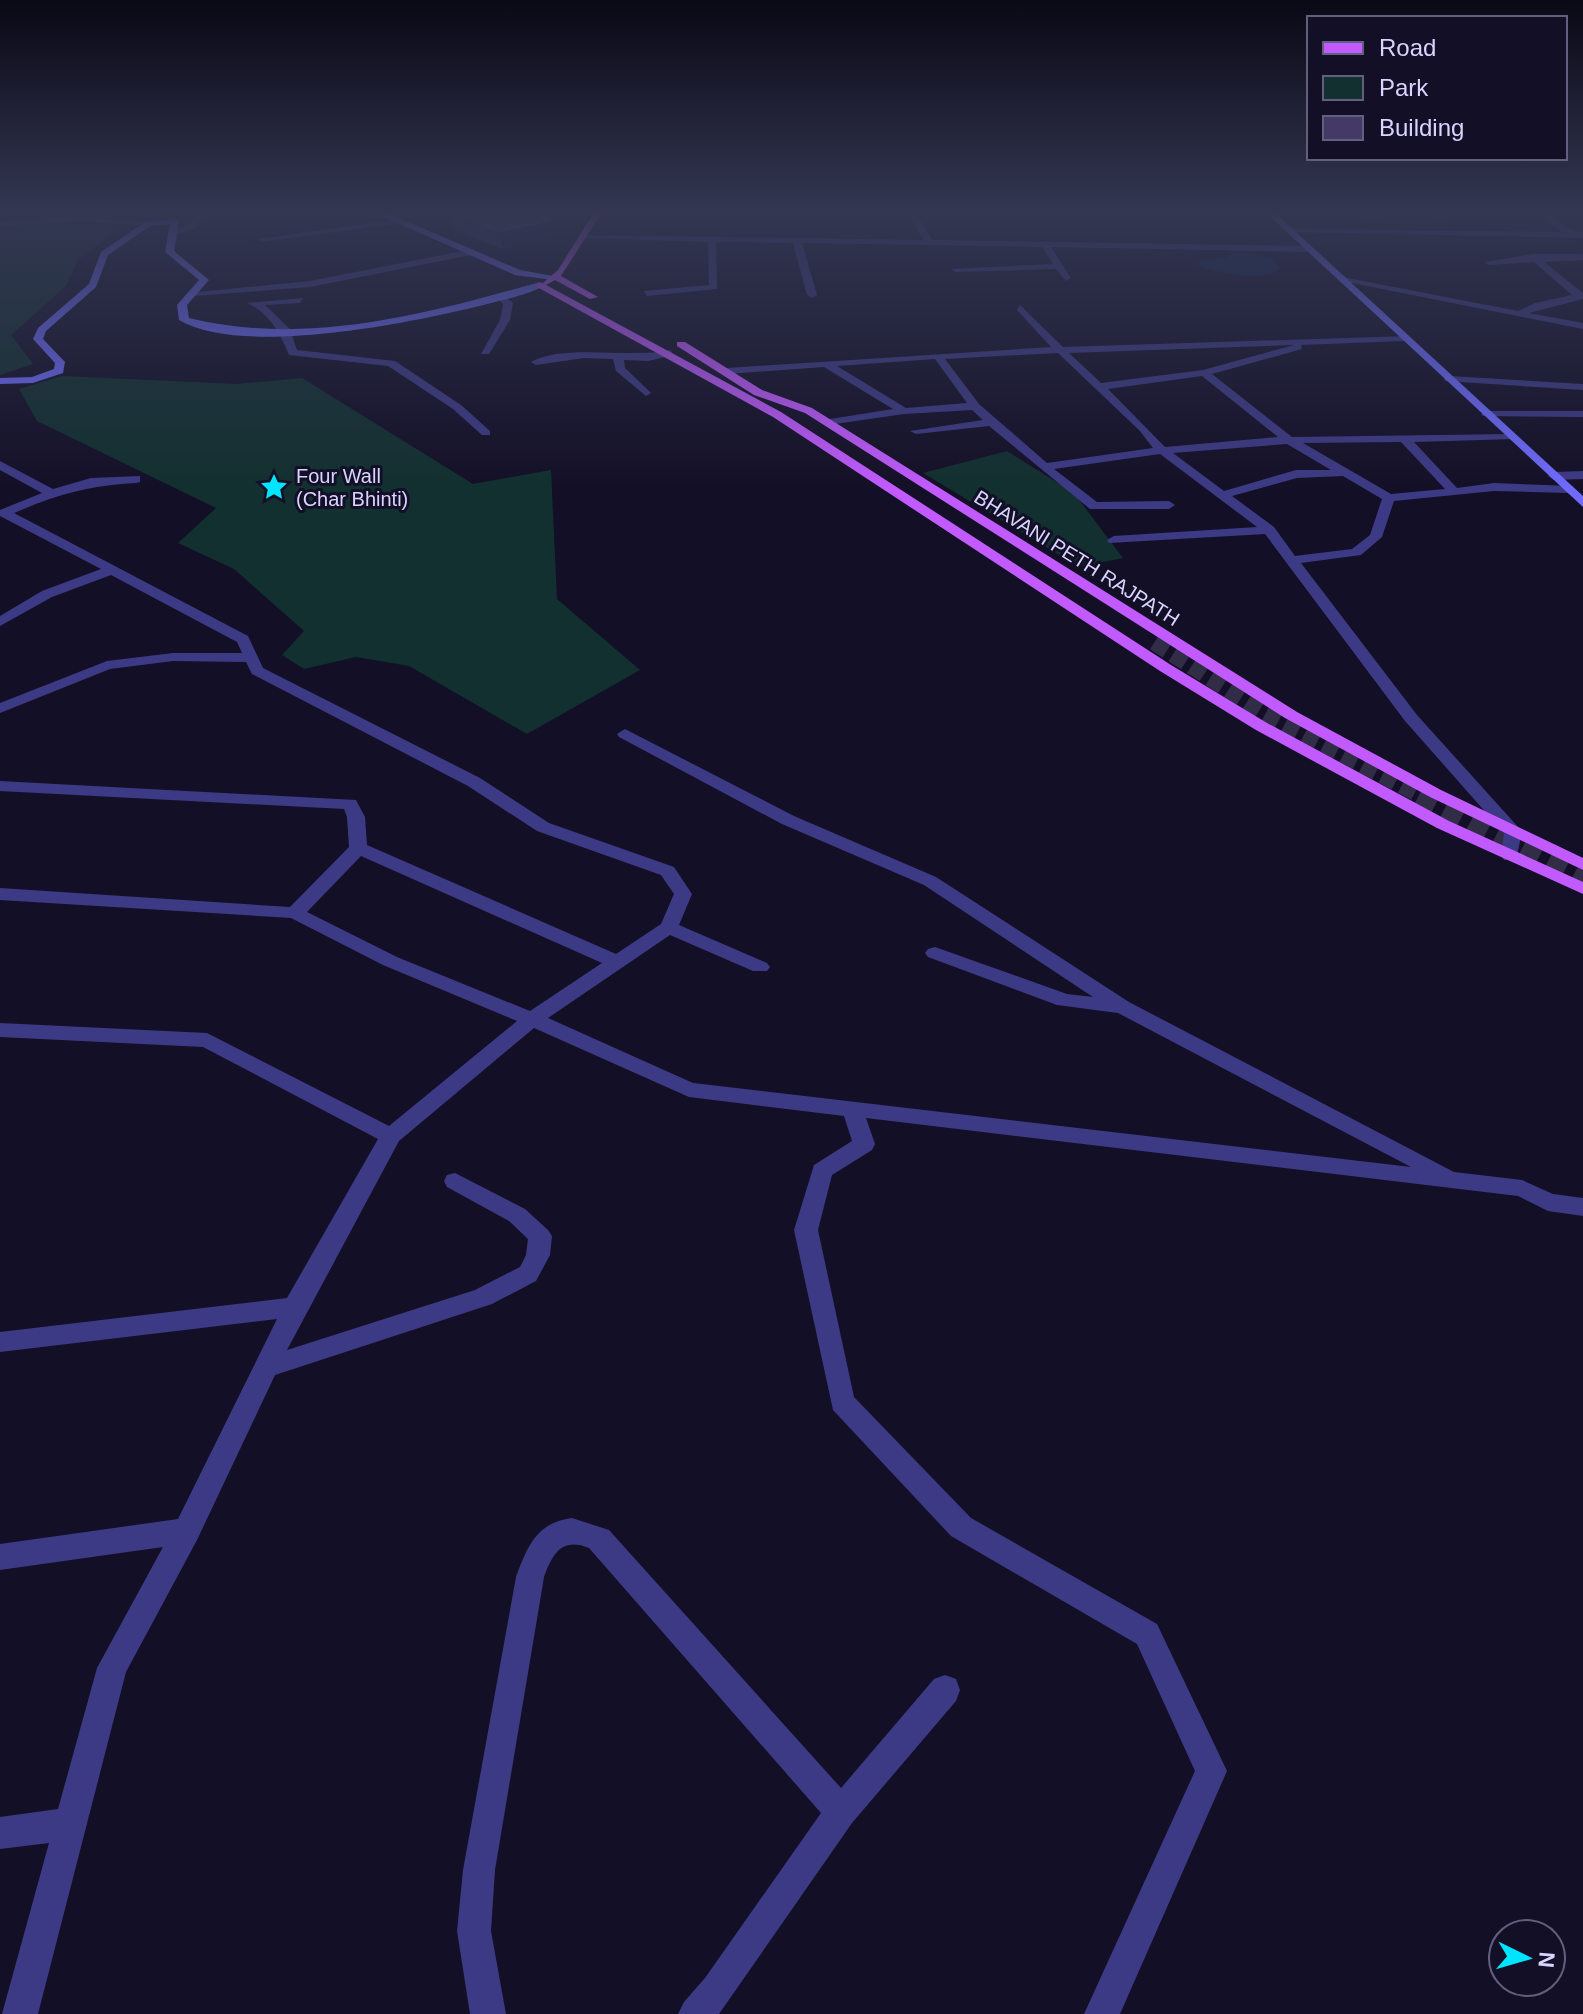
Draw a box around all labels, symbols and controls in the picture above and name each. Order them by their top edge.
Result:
legend [1307,16,1567,160]
text: Road [1379,34,1436,61]
text: Park [1379,74,1429,101]
text: Building [1379,114,1464,141]
place label: Four Wall (Char Bhinti) [296,465,408,510]
place icon: Four Wall (Char Bhinti) [259,472,289,502]
street label: BHAVANI PETH RAJPATH [970,486,1184,630]
north arrow [1487,1918,1567,1998]
text: N [1533,1951,1560,1969]

